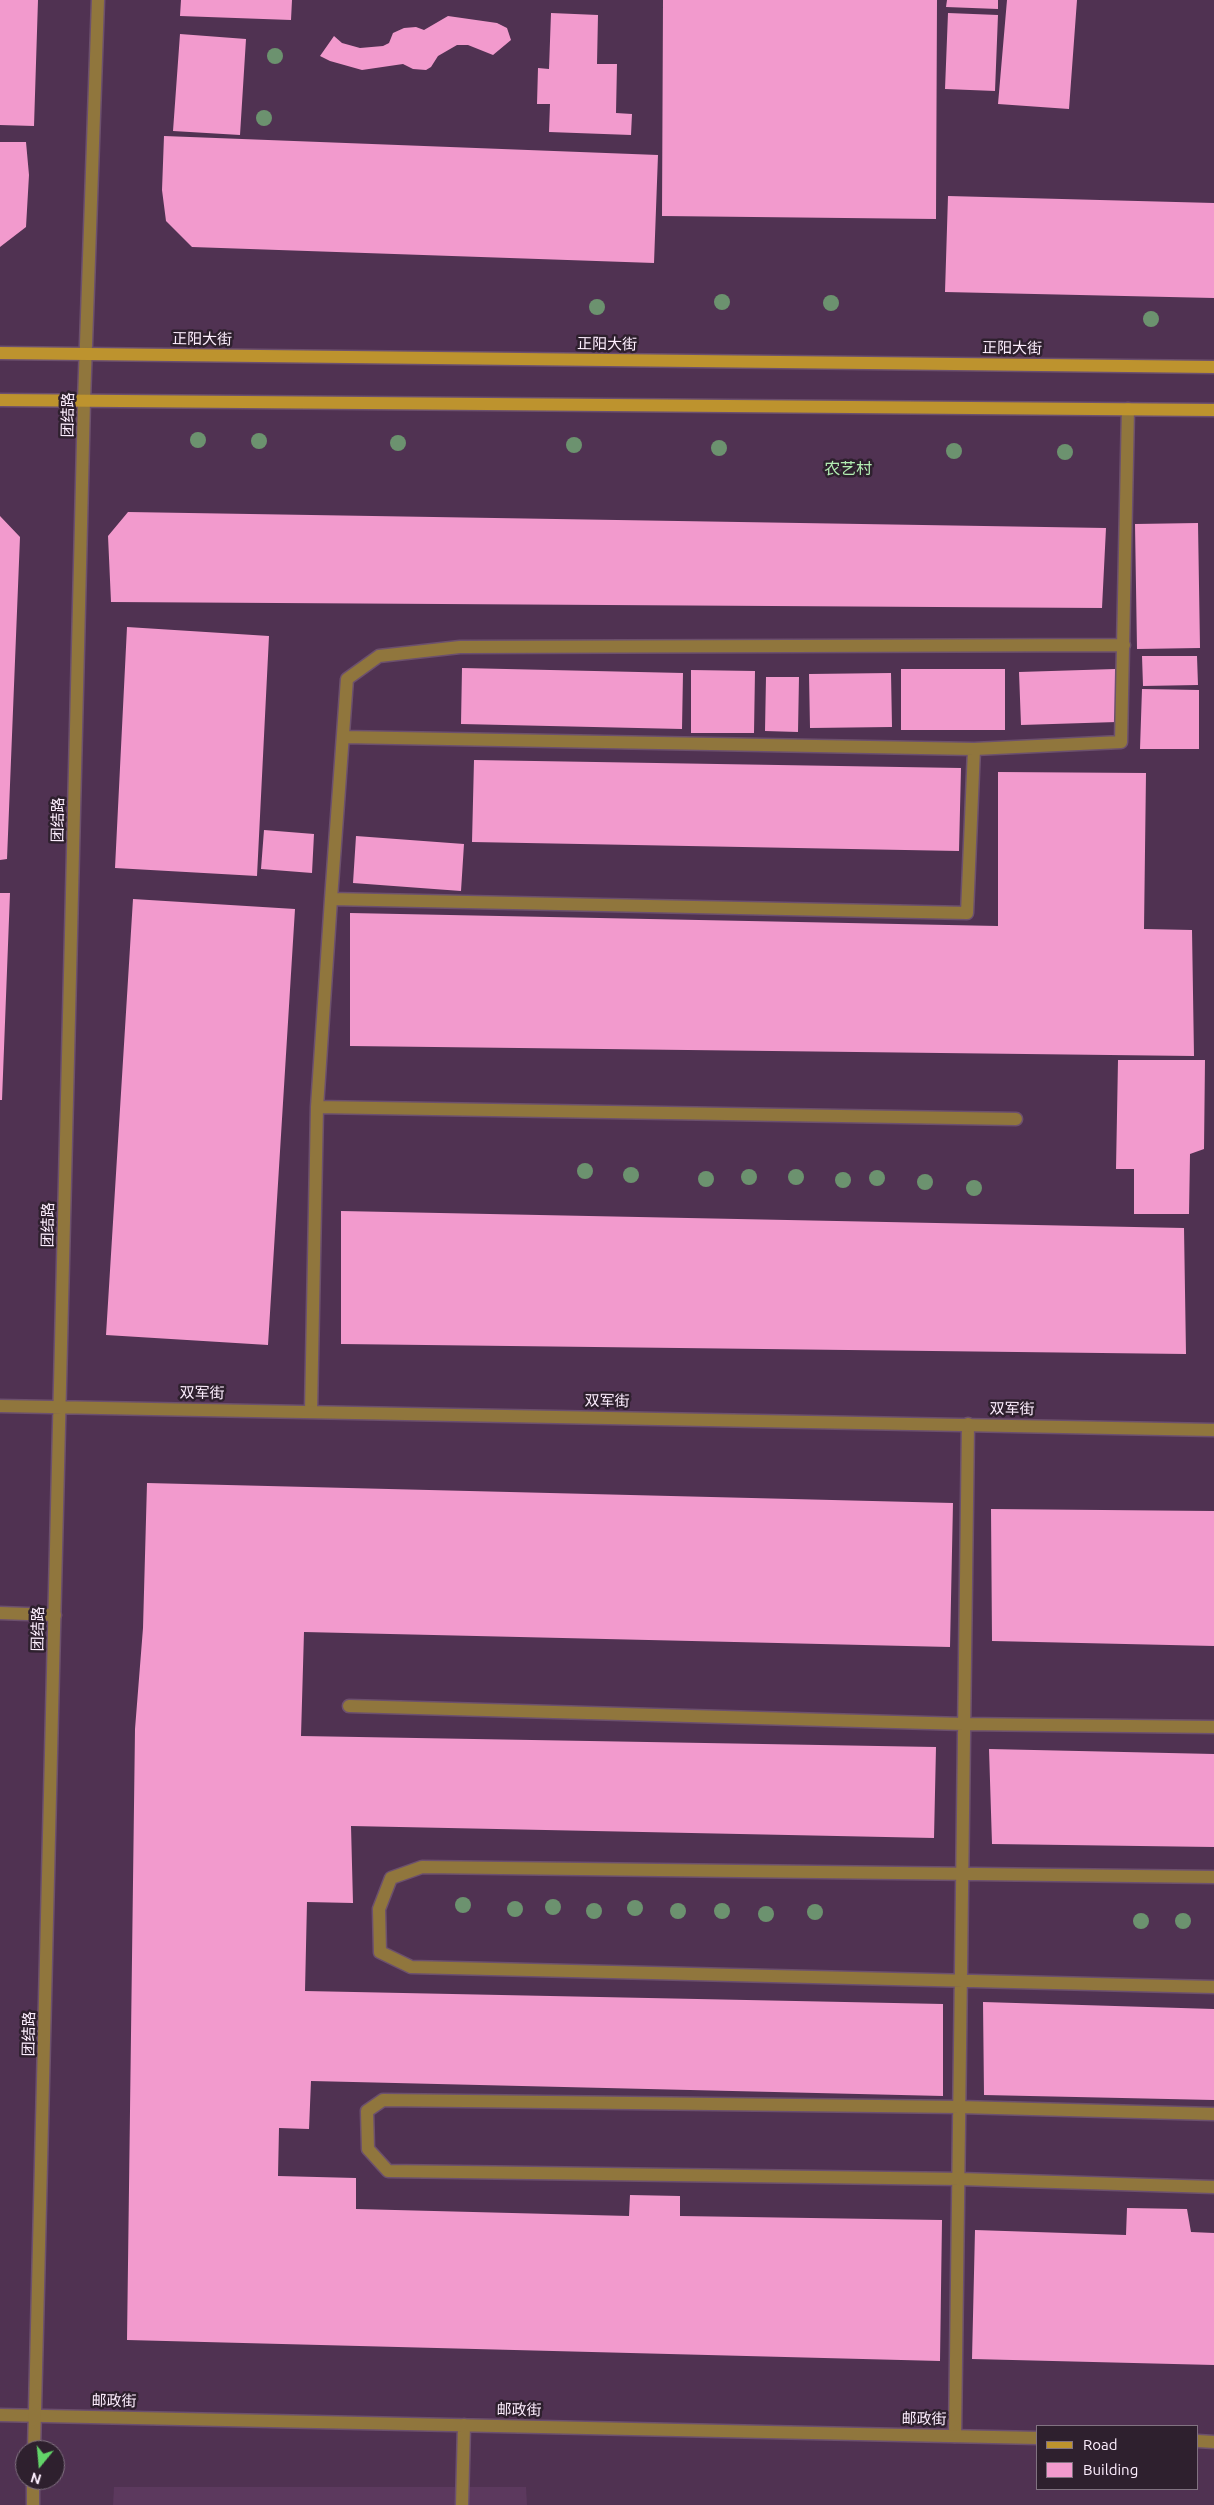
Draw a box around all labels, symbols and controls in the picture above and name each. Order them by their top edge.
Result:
street label: 正阳大街 [172,329,232,349]
street label: 正阳大街 [577,334,637,354]
street label: 正阳大街 [982,338,1042,358]
street label: 团结路 [59,392,77,438]
district label: 农艺村 [824,459,872,479]
street label: 团结路 [49,797,67,843]
street label: 团结路 [39,1202,57,1248]
street label: 双军街 [179,1384,225,1402]
street label: 双军街 [584,1392,630,1410]
street label: 双军街 [989,1400,1035,1418]
street label: 团结路 [29,1606,47,1652]
street label: 团结路 [20,2011,38,2057]
street label: 邮政街 [91,2392,137,2410]
street label: 邮政街 [496,2401,542,2419]
street label: 邮政街 [901,2410,947,2428]
legend [1036,2425,1199,2490]
text: Road [1083,2436,1118,2453]
north arrow [15,2440,65,2490]
text: Building [1083,2461,1138,2478]
text: N [29,2469,43,2488]

